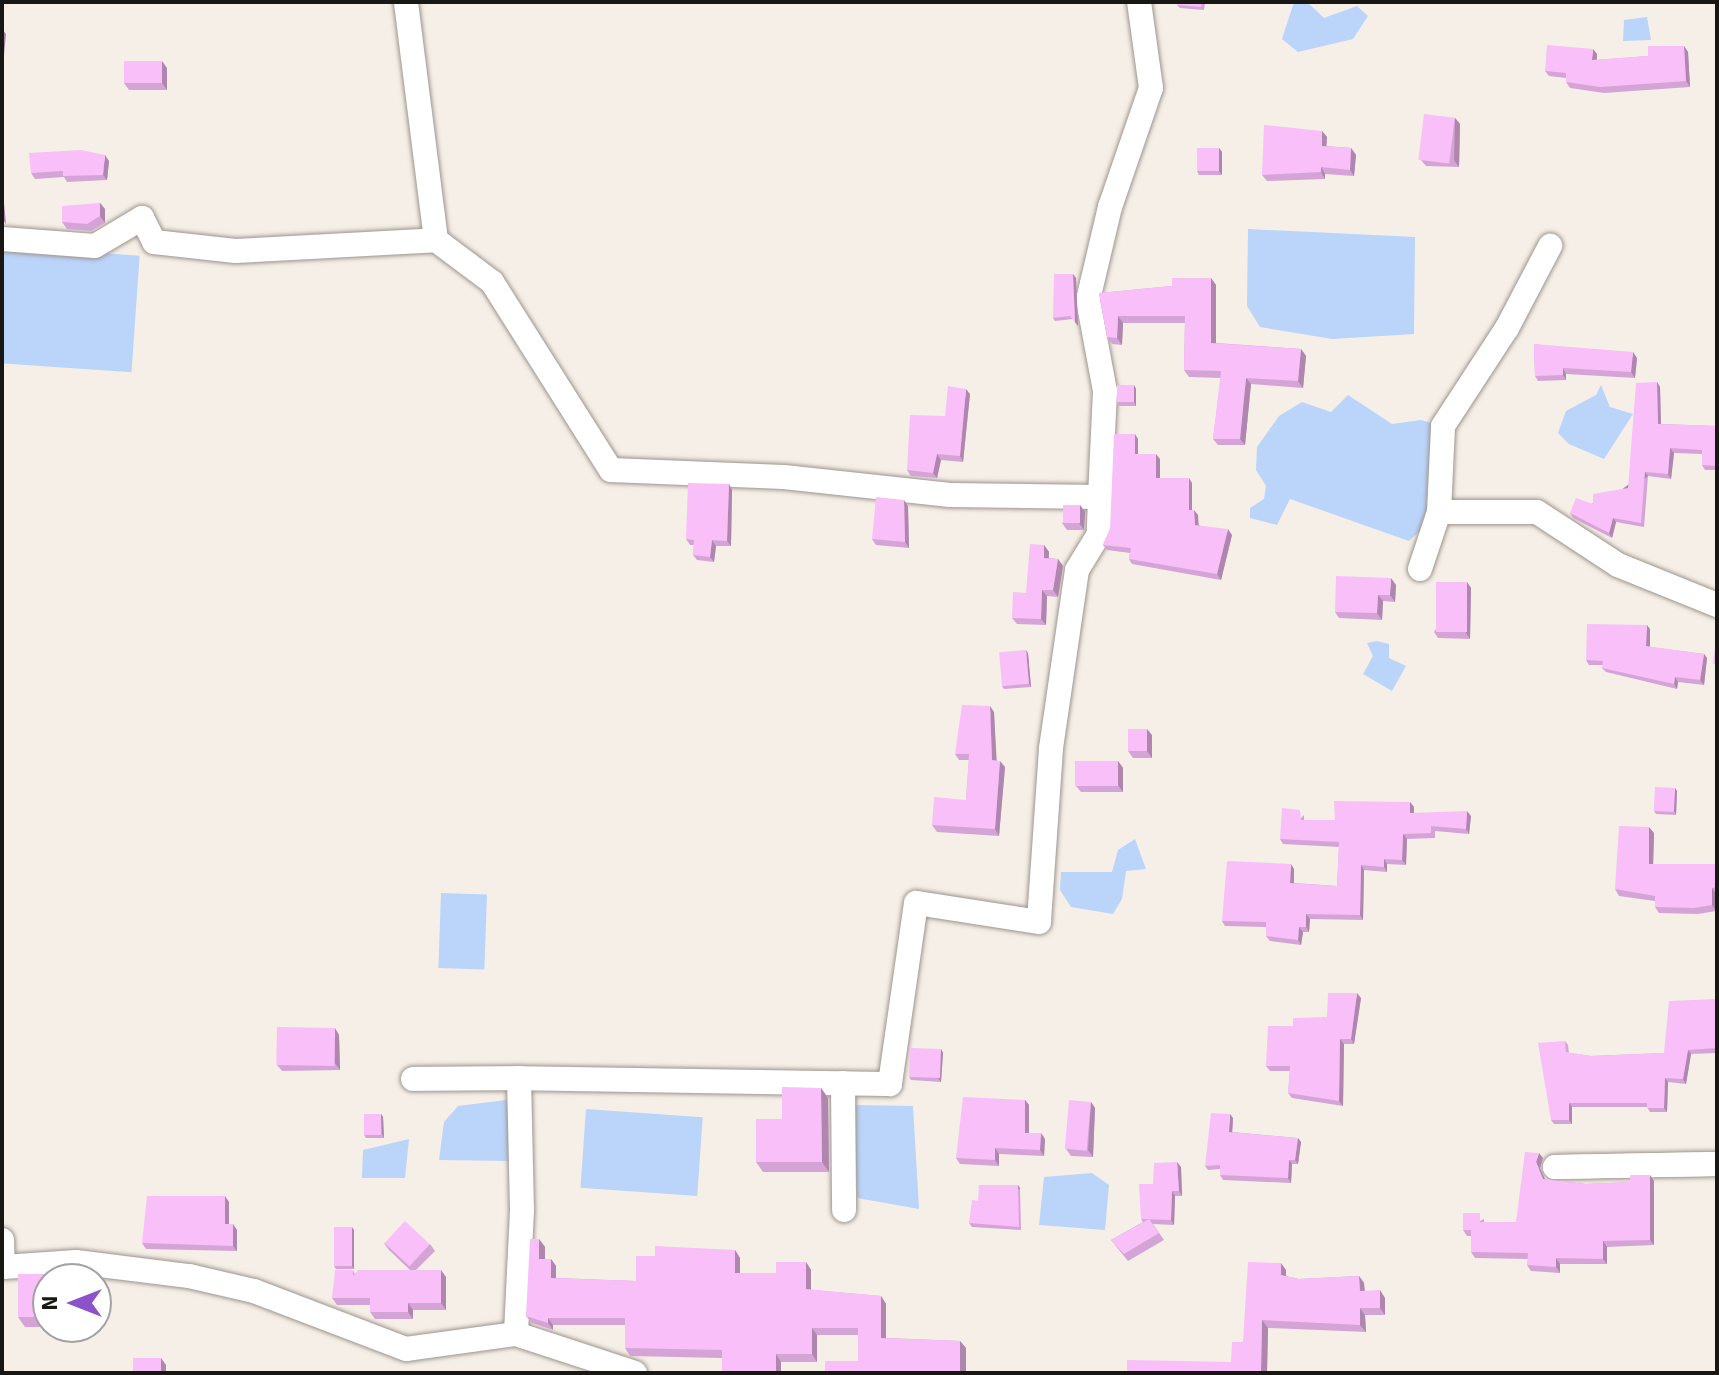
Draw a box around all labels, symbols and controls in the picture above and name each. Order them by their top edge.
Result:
north arrow [32,1263,112,1343]
text: N [36,1295,63,1311]

